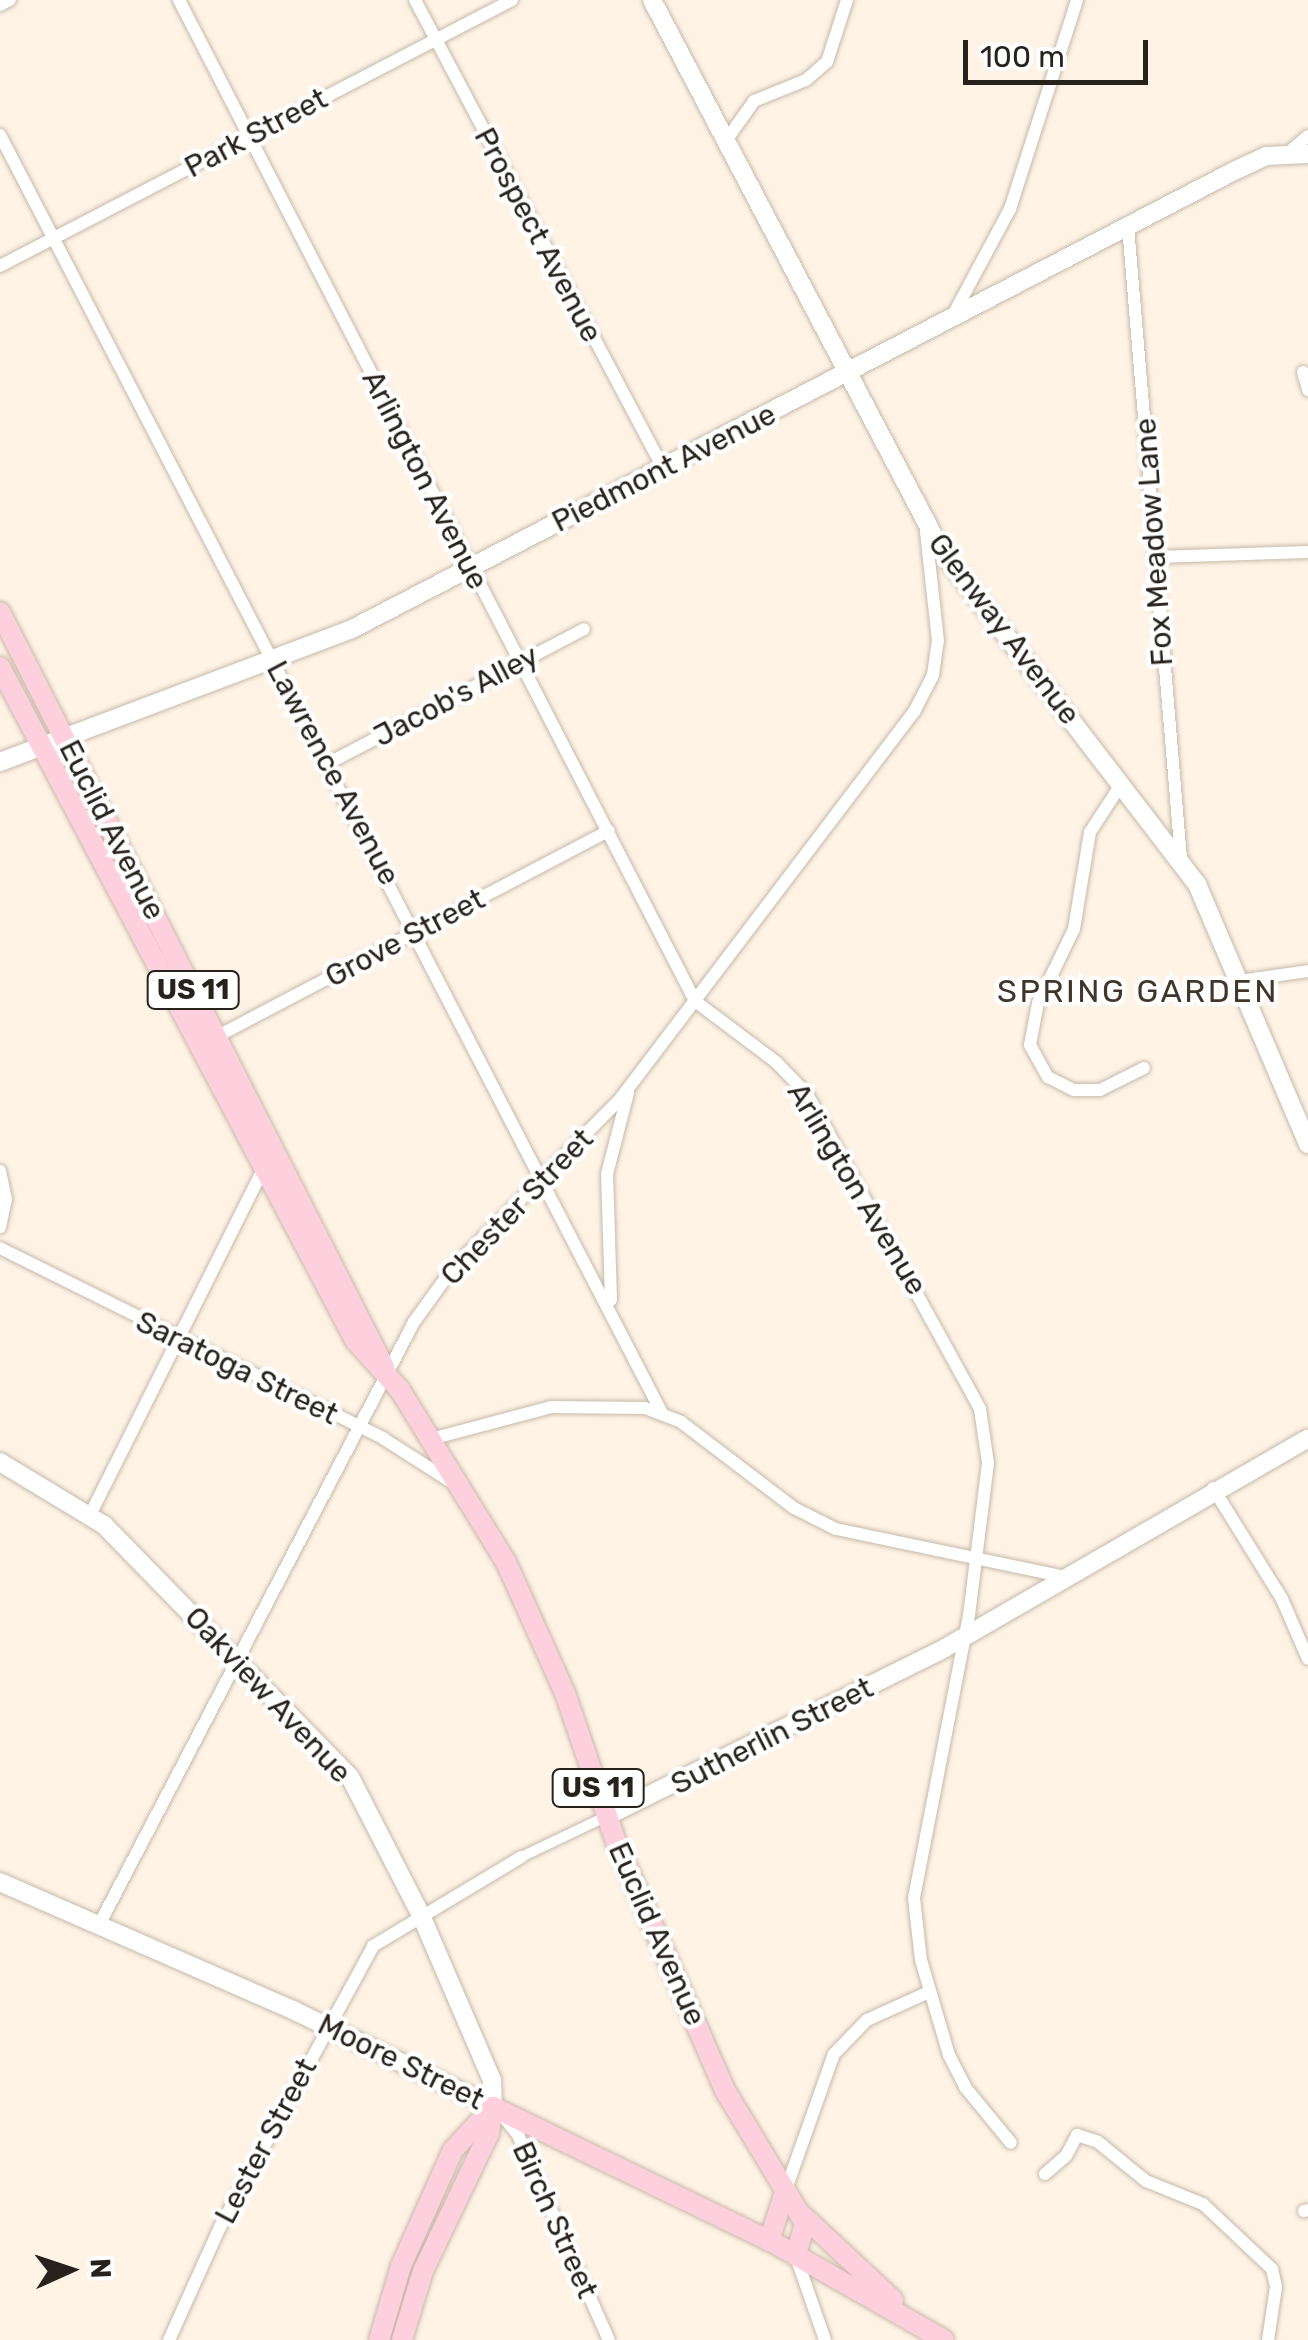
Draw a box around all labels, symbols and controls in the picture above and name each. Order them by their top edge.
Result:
scale bar [968,20,1153,82]
text: 100 m [980,39,1065,75]
street label: Park Street [178,80,334,186]
street label: Prospect Avenue [466,121,610,349]
street label: Arlington Avenue [354,364,496,596]
street label: Piedmont Avenue [546,396,782,540]
street label: Fox Meadow Lane [1127,416,1181,668]
street label: Glenway Avenue [920,526,1088,732]
street label: Jacob's Alley [367,637,545,755]
street label: Lawrence Avenue [259,654,407,892]
street label: Euclid Avenue [51,734,173,926]
street label: Grove Street [319,881,491,995]
road number: US 11 [146,967,240,1013]
district label: SPRING GARDEN [997,972,1279,1010]
street label: Arlington Avenue [779,1076,935,1302]
street label: Chester Street [433,1121,601,1293]
street label: Saratoga Street [130,1304,344,1432]
street label: Oakview Avenue [177,1599,359,1791]
street label: Sutherlin Street [665,1670,879,1802]
road number: US 11 [550,1765,646,1811]
street label: Euclid Avenue [600,1836,714,2032]
street label: Moore Street [312,2006,490,2118]
street label: Lester Street [207,2052,325,2230]
street label: Birch Street [505,2136,605,2304]
north arrow [20,2220,120,2320]
text: N [83,2257,117,2279]

